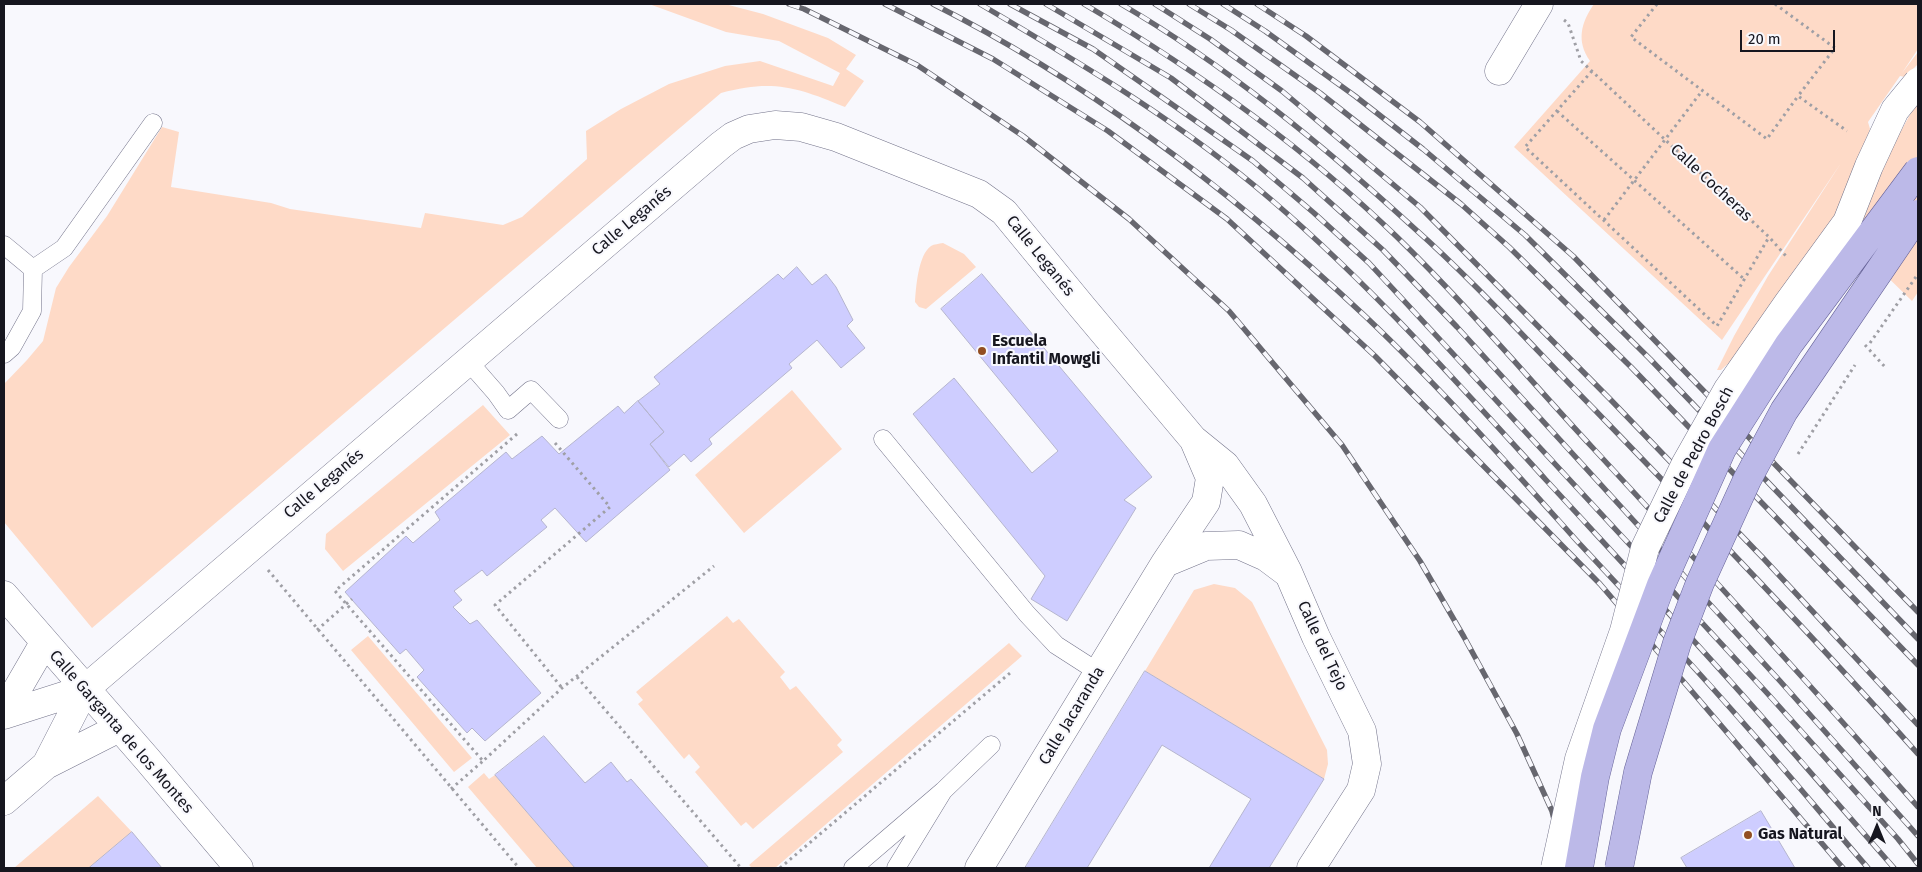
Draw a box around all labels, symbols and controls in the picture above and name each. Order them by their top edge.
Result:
scale bar [1742,20,1837,52]
text: 20 m [1748,30,1781,48]
street label: Calle Cocheras [1666,140,1756,226]
street label: Calle Leganés [588,182,676,260]
street label: Calle Leganés [1002,212,1078,300]
place label: Escuela Infantil Mowgli [992,332,1100,370]
marker: Escuela Infantil Mowgli [976,345,988,357]
street label: Calle de Pedro Bosch [1650,383,1738,527]
street label: Calle Leganés [280,445,368,523]
street label: Calle del Tejo [1293,598,1351,694]
street label: Calle Garganta de los Montes [45,646,197,818]
street label: Calle Jacaranda [1035,663,1109,769]
north arrow [1852,802,1902,852]
text: N [1872,803,1882,820]
place label: Gas Natural [1758,825,1842,845]
marker: Gas Natural [1742,829,1754,841]

